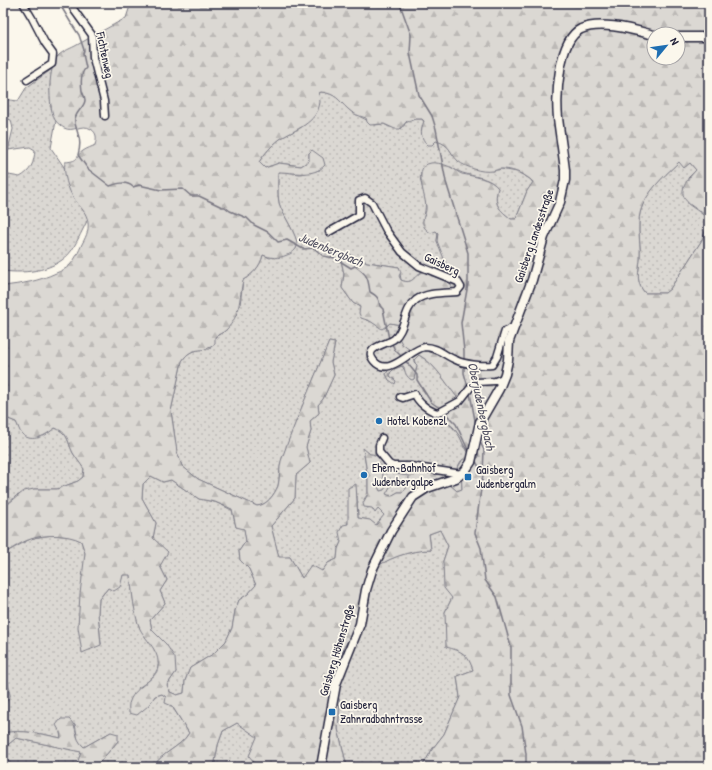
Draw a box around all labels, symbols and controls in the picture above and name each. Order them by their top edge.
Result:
north arrow [646,26,686,66]
street label: Fichtenweg [92,29,119,80]
text: N [667,35,682,47]
street label: Gaisberg Landesstraße [510,186,558,285]
water label: Judenbergbach [296,227,367,272]
street label: Gaisberg [422,248,463,279]
water label: Oberjudenbergbach [463,360,500,453]
place label: Hotel Kobenzl [387,412,448,429]
marker: Hotel Kobenzl [374,416,384,426]
place label: Ehem. Bahnhof Judenbergalpe [372,459,437,490]
place label: Gaisberg Judenbergalm [476,461,536,492]
marker: Ehem. Bahnhof Judenbergalpe [359,470,369,480]
marker: Gaisberg Judenbergalm [463,472,473,482]
street label: Gaisberg Höhenstraße [314,602,359,698]
place label: Gaisberg Zahnradbahntrasse [340,696,423,727]
marker: Gaisberg Zahnradbahntrasse [327,707,337,717]

